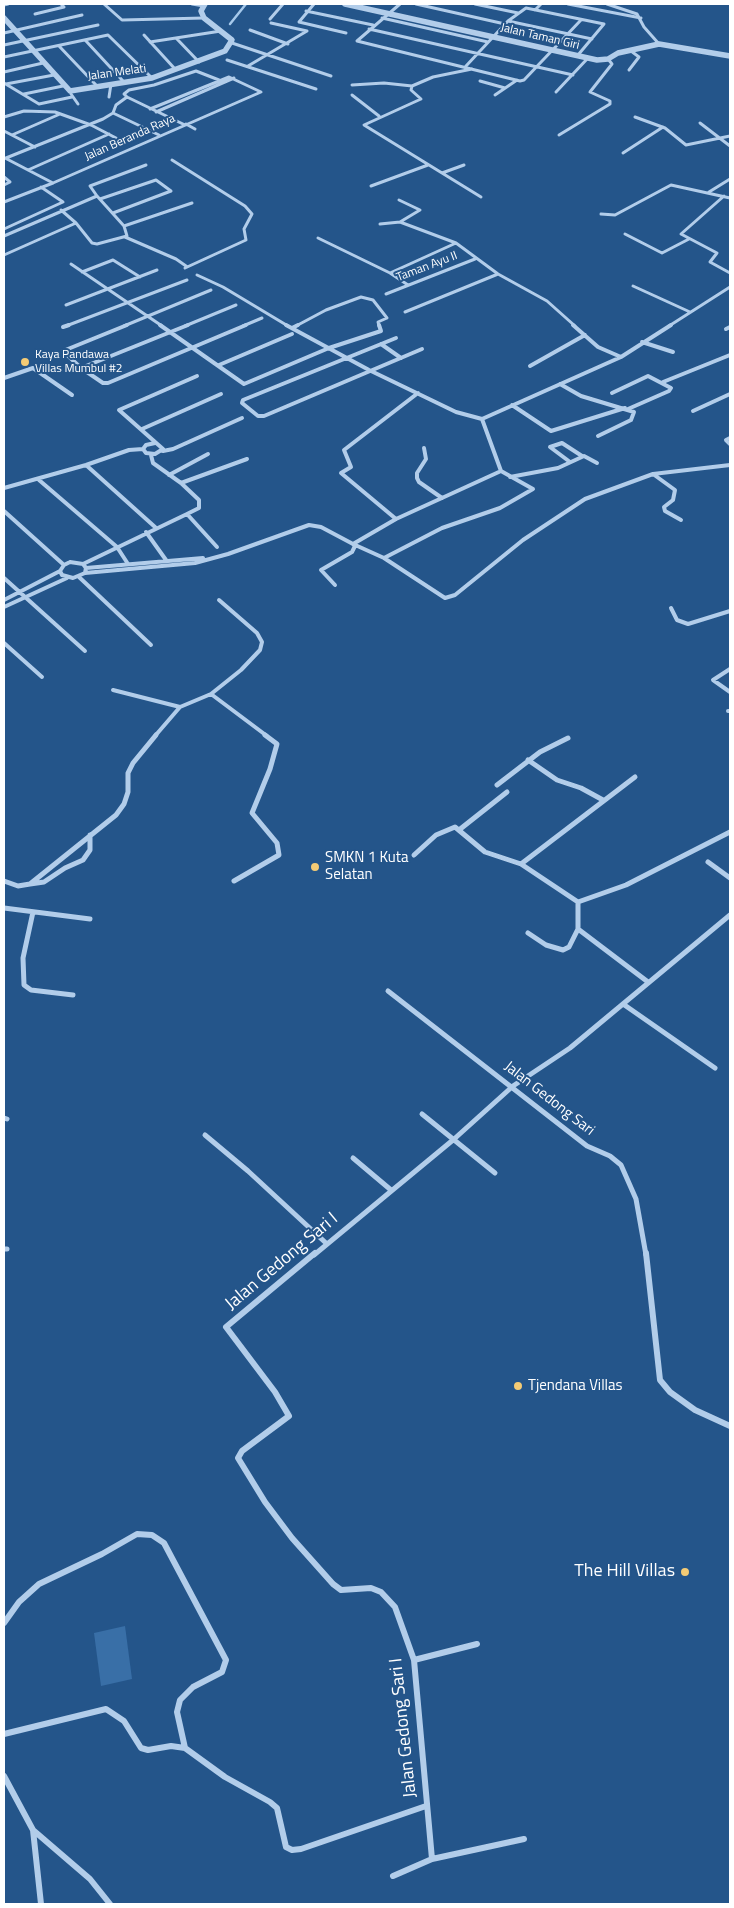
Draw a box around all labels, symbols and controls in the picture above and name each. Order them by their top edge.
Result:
street label: Jalan Taman Giri [499,21,581,53]
street label: Jalan Melati [87,62,147,84]
street label: Jalan Beranda Raya [83,112,177,164]
street label: Taman Ayu II [395,249,459,285]
place label: Kaya Pandawa Villas Mumbul #2 [35,348,122,376]
marker: Kaya Pandawa Villas Mumbul #2 [19,356,31,368]
place label: SMKN 1 Kuta Selatan [325,849,408,884]
marker: SMKN 1 Kuta Selatan [309,861,321,873]
street label: Jalan Gedong Sari [500,1058,598,1140]
street label: Jalan Gedong Sari I [221,1209,343,1315]
place label: Tjendana Villas [528,1377,623,1395]
marker: Tjendana Villas [512,1380,524,1392]
place label: The Hill Villas [574,1561,675,1583]
marker: The Hill Villas [679,1566,691,1578]
street label: Jalan Gedong Sari I [386,1657,422,1799]

